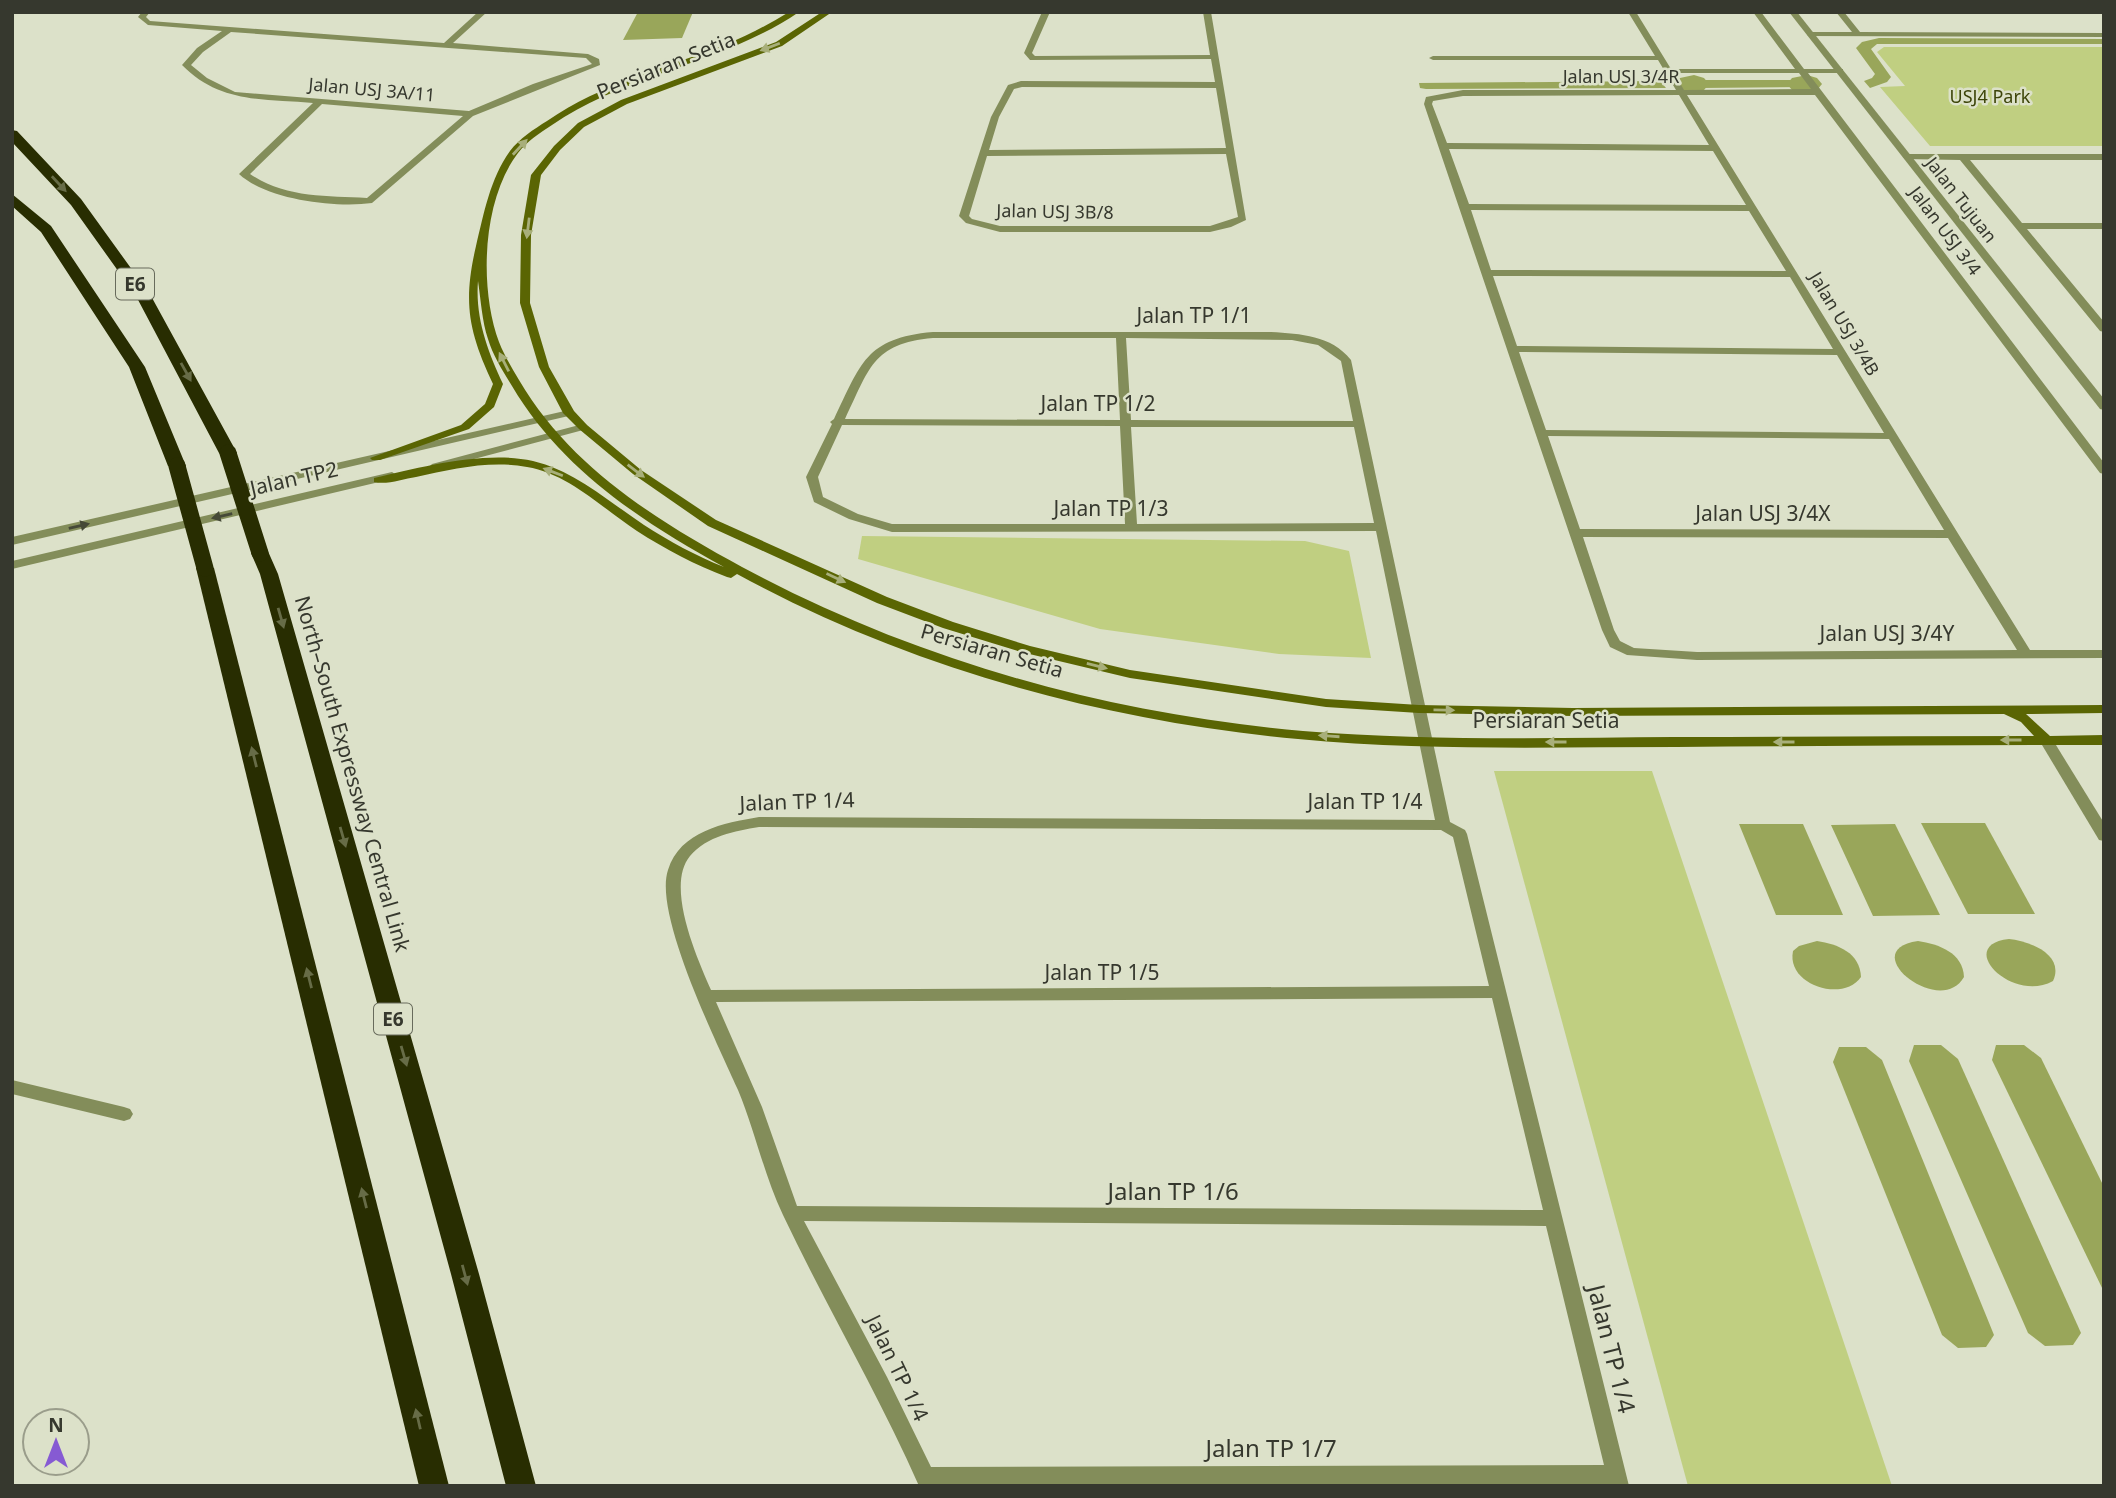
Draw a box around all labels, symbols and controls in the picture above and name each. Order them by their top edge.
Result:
street label: Persiaran Setia [592,25,739,106]
one-way arrow [759,42,780,53]
street label: Jalan USJ 3/4R [1561,64,1679,88]
street label: Jalan USJ 3A/11 [306,71,437,107]
park label: USJ4 Park [1950,84,2031,108]
one-way arrow [511,139,527,156]
street label: Jalan Tujuan [1919,150,2003,247]
one-way arrow [51,175,67,193]
street label: Jalan USJ 3/4 [1903,179,1987,280]
street label: Jalan USJ 3B/8 [994,198,1114,224]
one-way arrow [522,217,533,239]
street label: Jalan USJ 3/4B [1803,265,1885,380]
road number: E6 [116,268,154,300]
street label: Jalan TP 1/1 [1135,301,1251,329]
one-way arrow [499,352,510,372]
one-way arrow [180,362,192,382]
street label: Jalan TP 1/2 [1039,389,1155,417]
street label: Jalan TP2 [245,454,341,502]
one-way arrow [627,463,645,477]
one-way arrow [542,466,563,477]
street label: Jalan TP 1/3 [1052,494,1168,522]
street label: Jalan USJ 3/4X [1693,499,1831,527]
one-way arrow [211,511,233,522]
one-way arrow [68,520,90,531]
one-way arrow [825,573,846,584]
street label: North–South Expressway Central Link [289,592,418,956]
one-way arrow [276,607,287,629]
street label: Persiaran Setia [918,616,1067,684]
street label: Jalan USJ 3/4Y [1818,619,1955,647]
one-way arrow [1086,661,1108,672]
one-way arrow [1433,704,1455,716]
street label: Persiaran Setia [1472,706,1620,734]
one-way arrow [1317,730,1339,741]
one-way arrow [2000,734,2022,746]
one-way arrow [1545,736,1567,748]
one-way arrow [1772,736,1794,747]
one-way arrow [248,746,259,768]
street label: Jalan TP 1/4 [737,785,855,817]
street label: Jalan TP 1/4 [1306,787,1422,815]
one-way arrow [338,827,348,848]
street label: Jalan TP 1/5 [1043,958,1159,986]
one-way arrow [303,967,314,989]
road number: E6 [374,1004,412,1035]
one-way arrow [399,1045,410,1067]
street label: Jalan TP 1/6 [1105,1174,1239,1207]
one-way arrow [358,1187,369,1209]
one-way arrow [460,1264,471,1286]
street label: Jalan TP 1/4 [1580,1279,1644,1417]
street label: Jalan TP 1/4 [859,1308,936,1425]
north arrow [21,1407,91,1477]
one-way arrow [412,1408,423,1430]
text: N [48,1412,64,1438]
street label: Jalan TP 1/7 [1203,1431,1337,1464]

